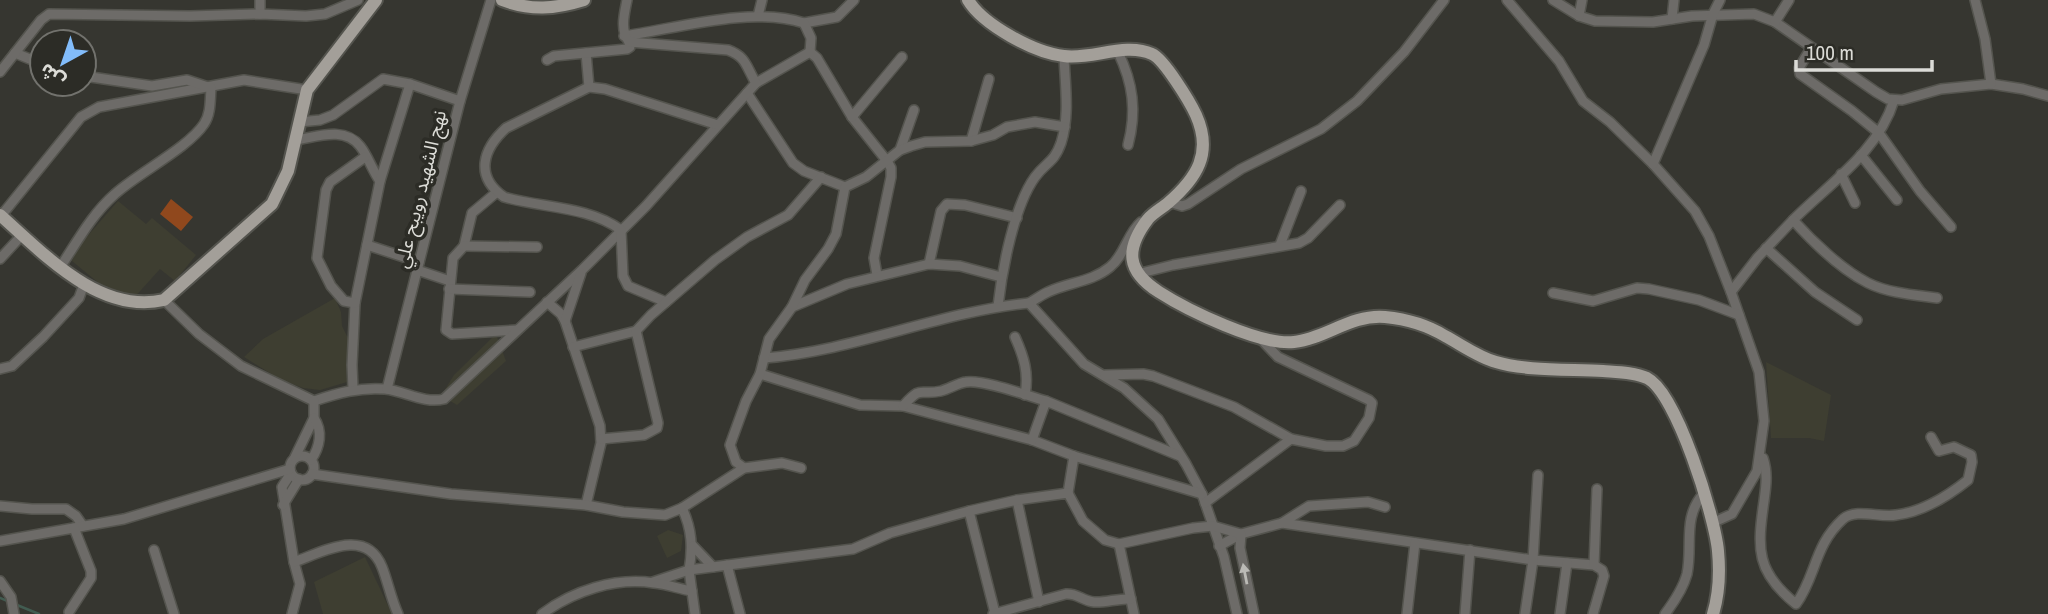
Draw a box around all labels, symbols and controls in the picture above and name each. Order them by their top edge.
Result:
north arrow [28,28,98,98]
scale bar [1796,28,1932,72]
text: 100 m [1806,38,1854,67]
text: ش [34,58,70,94]
street label: نهج الشهيد رويبح علي [388,107,455,271]
one-way arrow [1239,563,1250,585]

